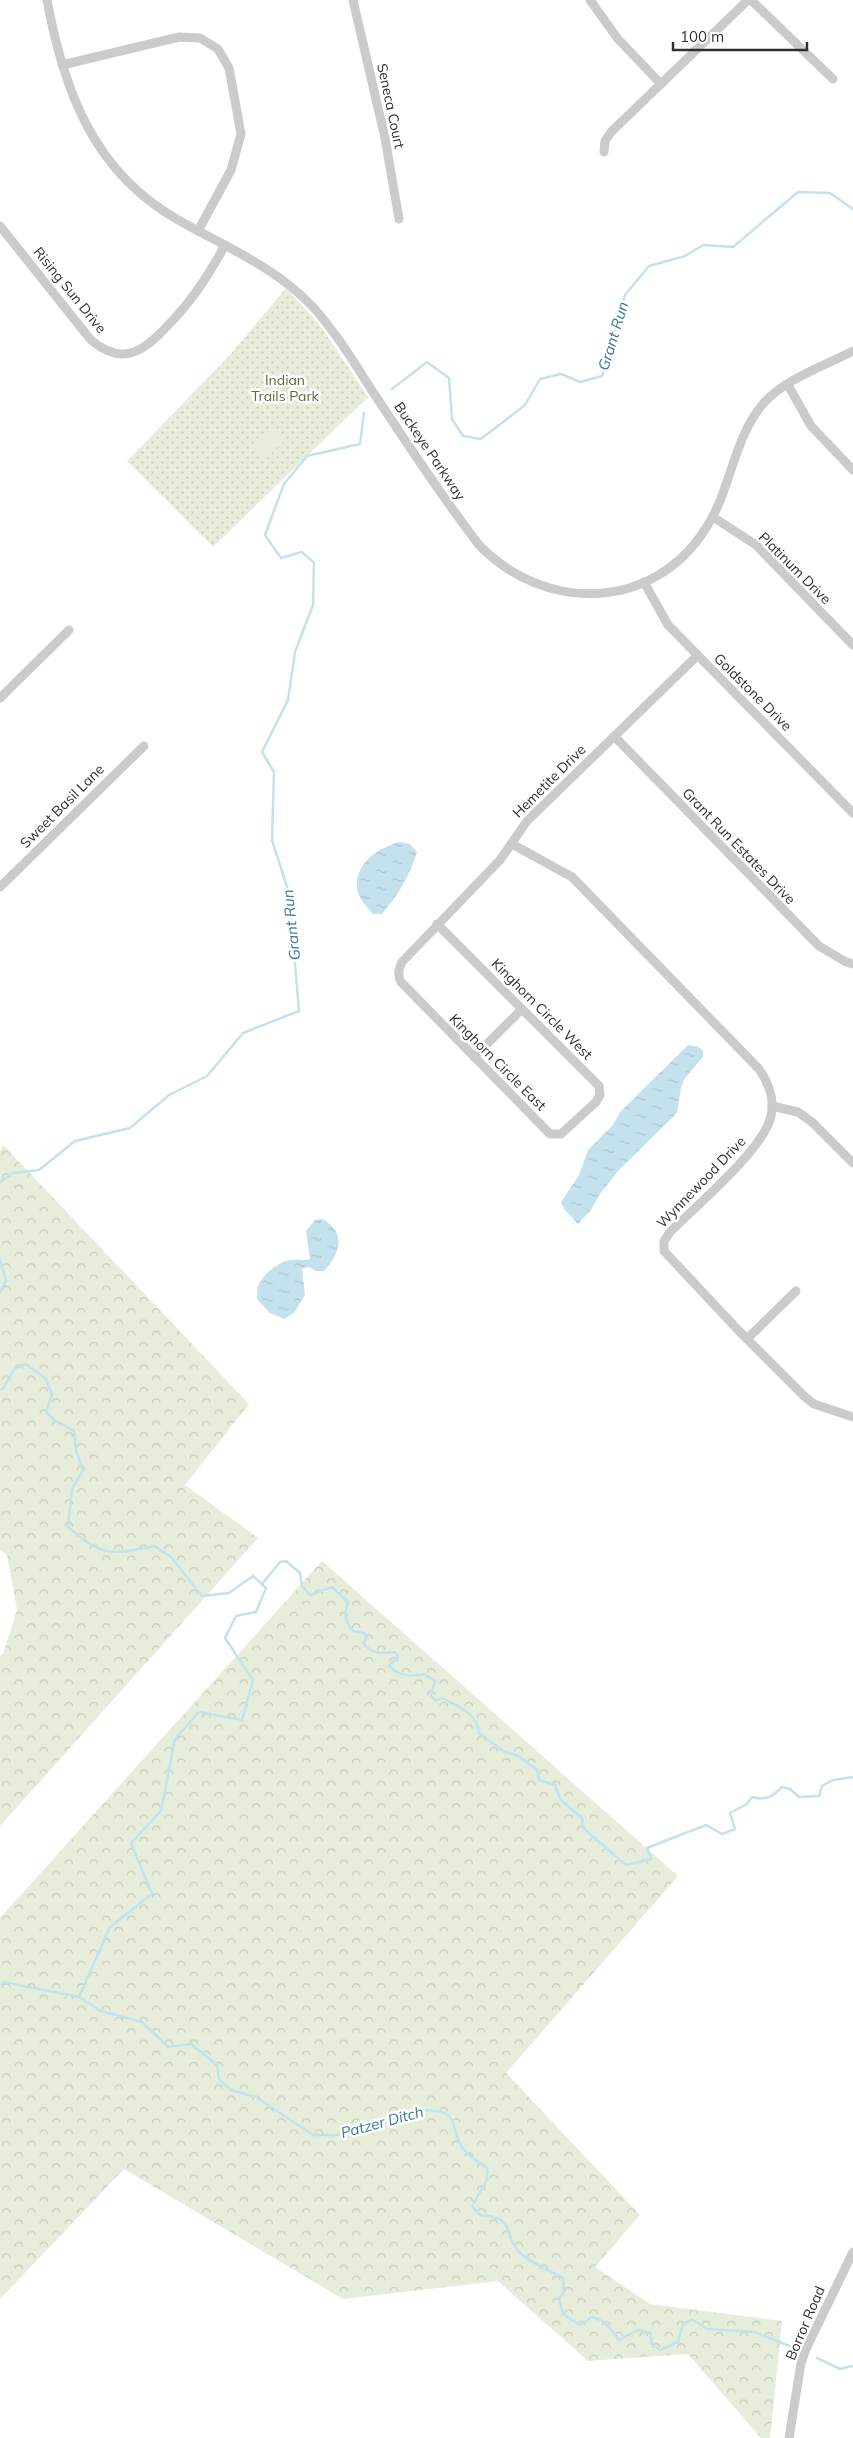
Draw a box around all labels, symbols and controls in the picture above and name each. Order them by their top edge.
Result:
scale bar [673,20,807,52]
text: 100 m [680,27,724,46]
street label: Seneca Court [373,62,409,150]
street label: Rising Sun Drive [30,243,110,337]
water label: Grant Run [594,299,633,373]
park label: Indian Trails Park [251,371,320,405]
street label: Buckeye Parkway [390,398,470,504]
street label: Platinum Drive [755,528,835,608]
street label: Goldstone Drive [710,649,796,735]
street label: Hemetite Drive [509,741,589,821]
street label: Sweet Basil Lane [16,760,108,852]
street label: Grant Run Estates Drive [679,784,799,908]
water label: Grant Run [278,888,304,961]
street label: Kinghorn Circle West [488,955,596,1063]
street label: Kinghorn Circle East [446,1010,550,1114]
street label: Wynnewood Drive [653,1132,749,1232]
water label: Patzer Ditch [338,2102,426,2142]
street label: Borror Road [781,2283,829,2363]

